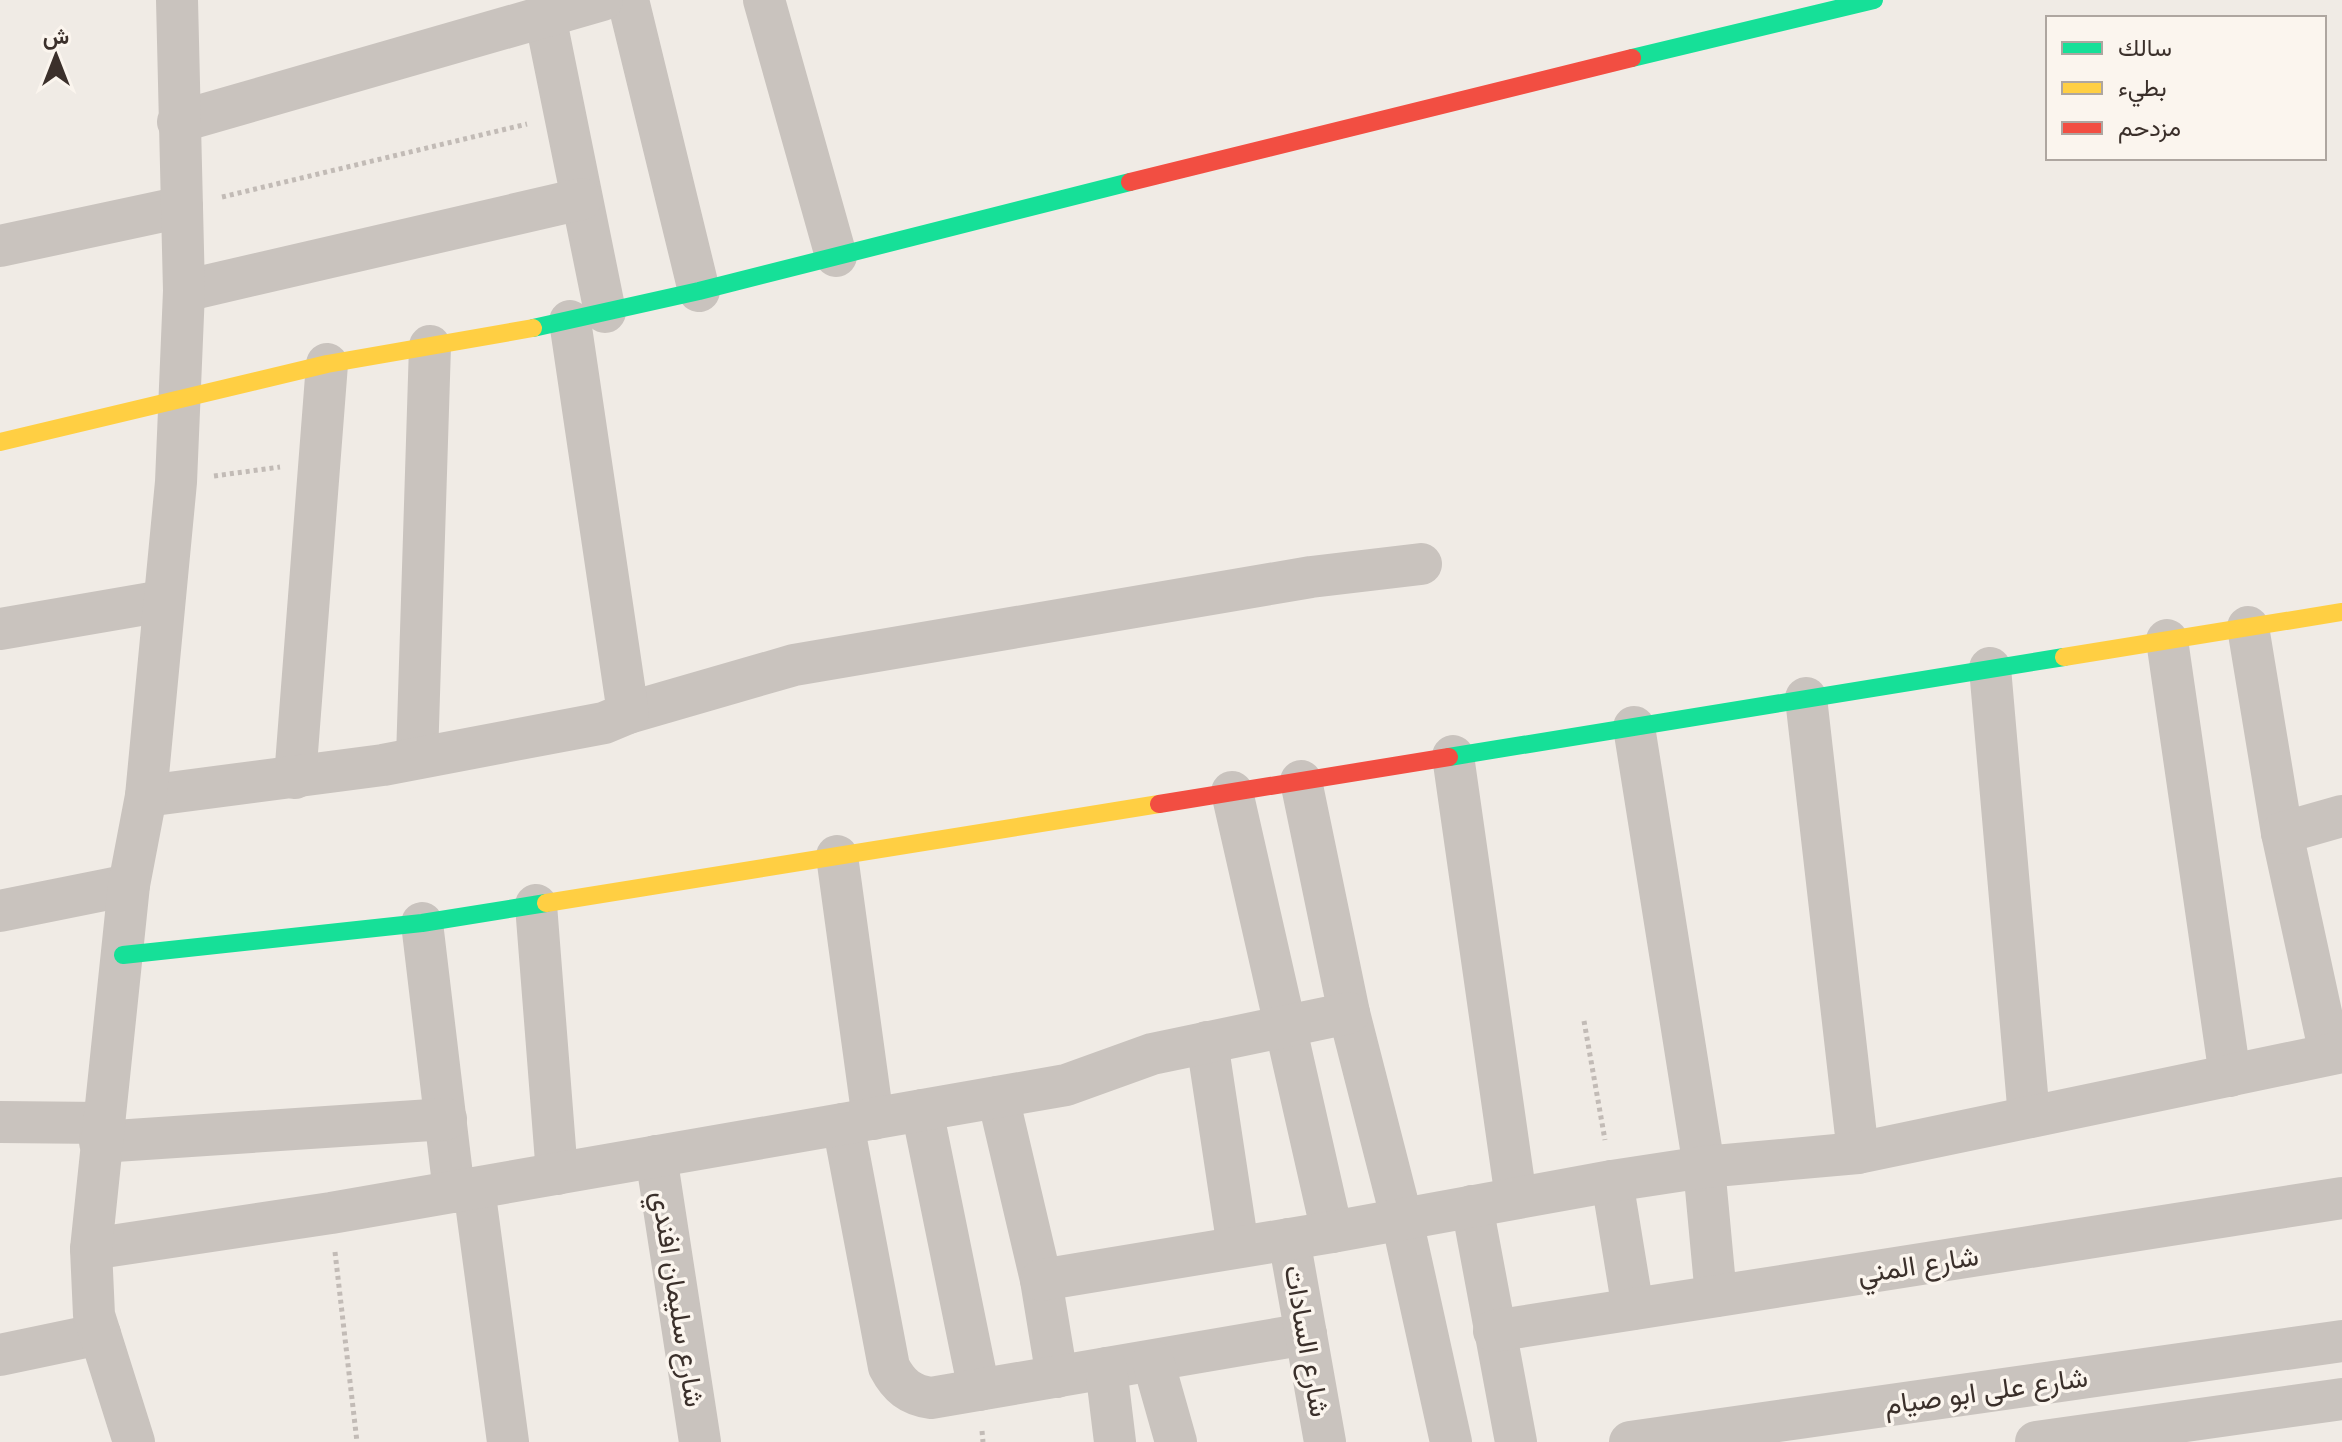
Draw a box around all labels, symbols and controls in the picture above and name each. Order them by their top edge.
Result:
north arrow [16,16,96,96]
legend [2046,16,2326,160]
text: ش [43,21,69,52]
text: سالك [2118,31,2172,64]
text: بطيء [2118,71,2167,107]
text: مزدحم [2118,111,2181,144]
street label: شارع سليمان افندي [639,1188,714,1410]
street label: شارع المني [1855,1236,1982,1297]
street label: شارع السادات [1274,1262,1340,1420]
street label: شارع على ابو صيام [1882,1357,2090,1425]

